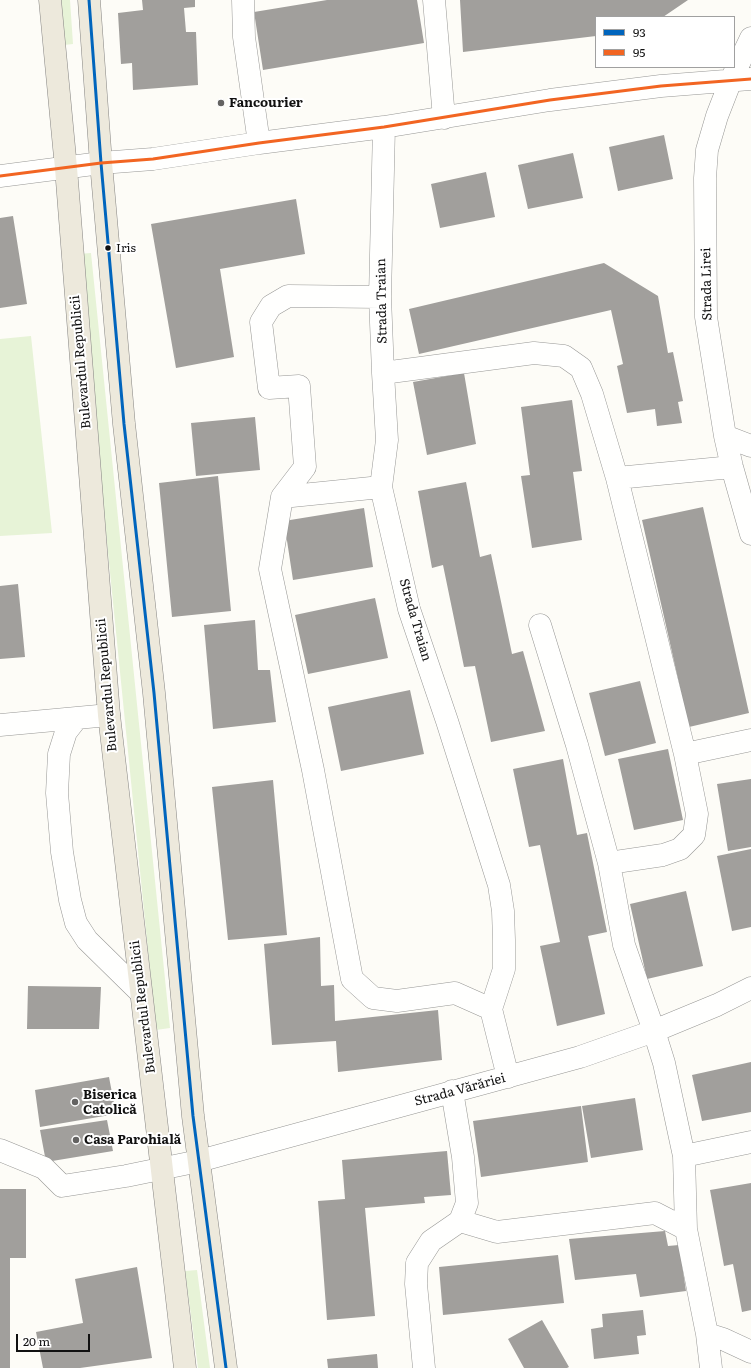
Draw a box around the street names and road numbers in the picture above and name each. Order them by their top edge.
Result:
street label: Strada Lirei [699,247,715,321]
street label: Strada Traian [373,258,391,344]
street label: Bulevardul Republicii [67,295,95,429]
street label: Strada Traian [396,577,434,663]
street label: Bulevardul Republicii [93,618,121,752]
street label: Bulevardul Republicii [127,940,159,1074]
street label: Strada Vărăriei [413,1070,507,1110]

